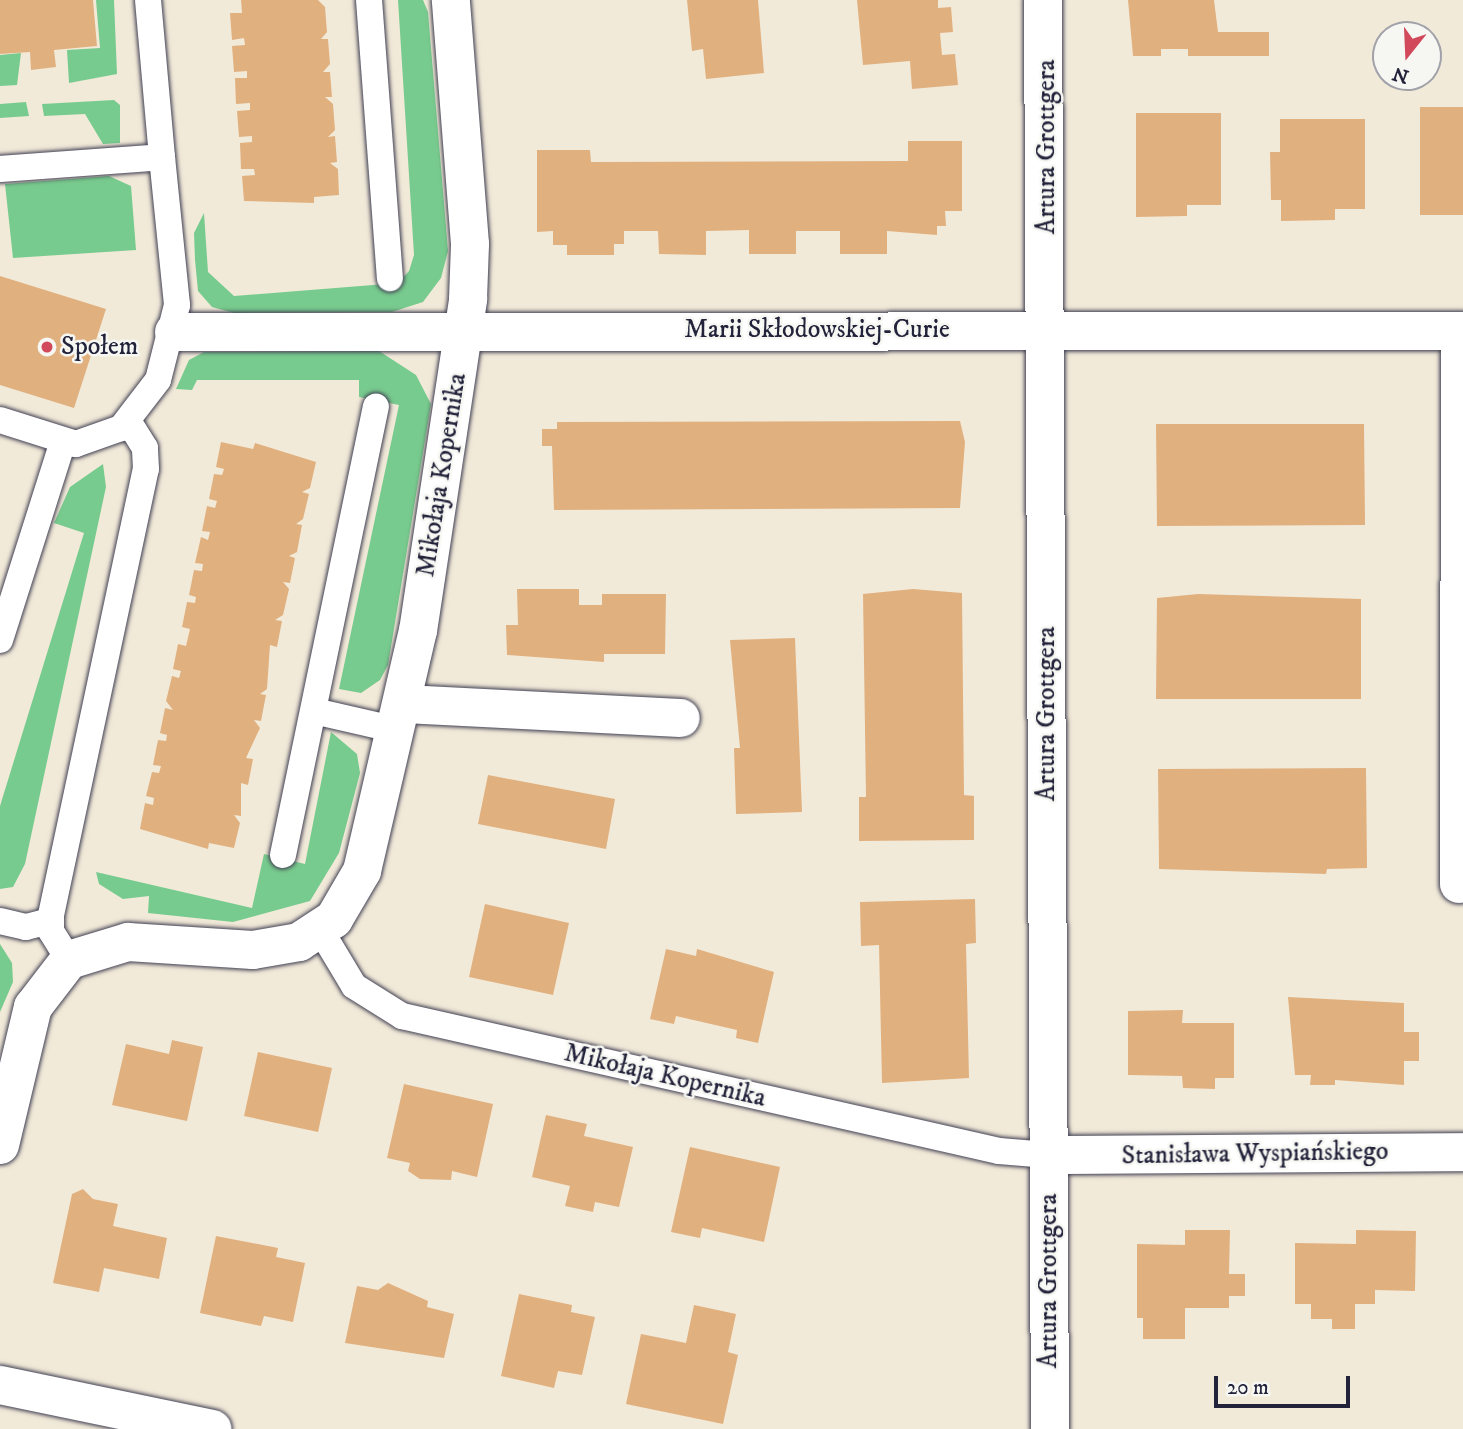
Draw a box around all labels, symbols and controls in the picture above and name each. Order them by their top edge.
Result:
north arrow [1372,21,1442,91]
street label: Artura Grottgera [1031,60,1063,234]
text: N [1390,61,1412,88]
street label: Marii Skłodowskiej-Curie [684,314,950,346]
place label: Społem [61,331,138,363]
marker: Społem [39,339,55,355]
street label: Mikołaja Kopernika [410,371,474,579]
street label: Artura Grottgera [1031,627,1063,801]
street label: Mikołaja Kopernika [561,1038,769,1114]
street label: Stanisława Wyspiańskiego [1121,1136,1389,1172]
street label: Artura Grottgera [1033,1194,1065,1368]
scale bar [1218,1362,1354,1406]
text: 20 m [1227,1375,1269,1401]

